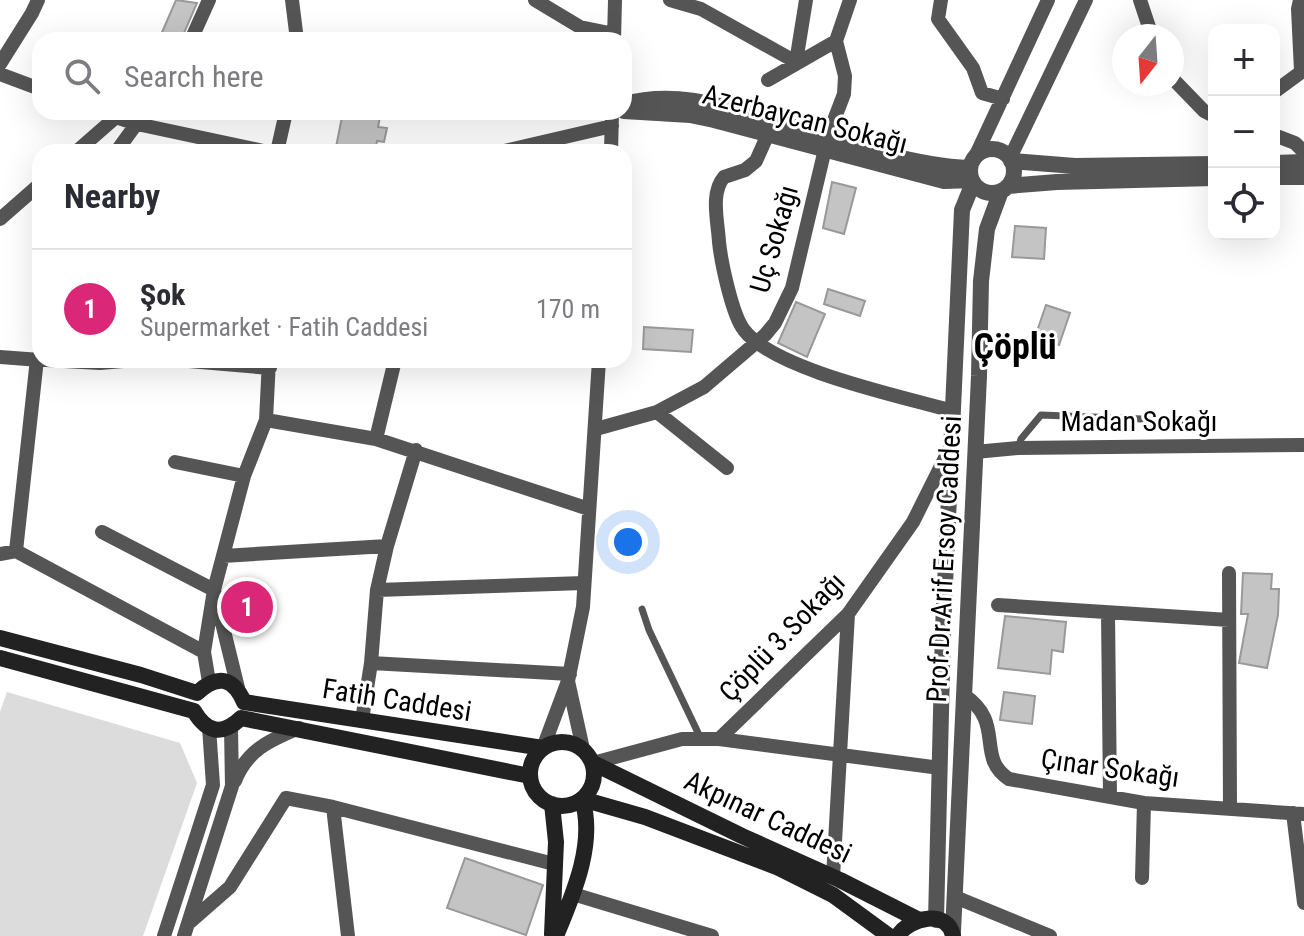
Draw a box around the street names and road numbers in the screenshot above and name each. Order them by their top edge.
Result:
street label: Azerbaycan Sokağı [699,78,911,160]
street label: Uç Sokağı [743,182,805,296]
street label: Madan Sokağı [1061,405,1217,438]
street label: Prof.Dr.Arif Ersoy Caddesi [920,415,968,703]
street label: Çöplü 3.Sokağı [712,566,852,708]
street label: Fatih Caddesi [320,672,474,728]
street label: Çınar Sokağı [1039,742,1181,794]
street label: Akpınar Caddesi [679,764,857,870]

